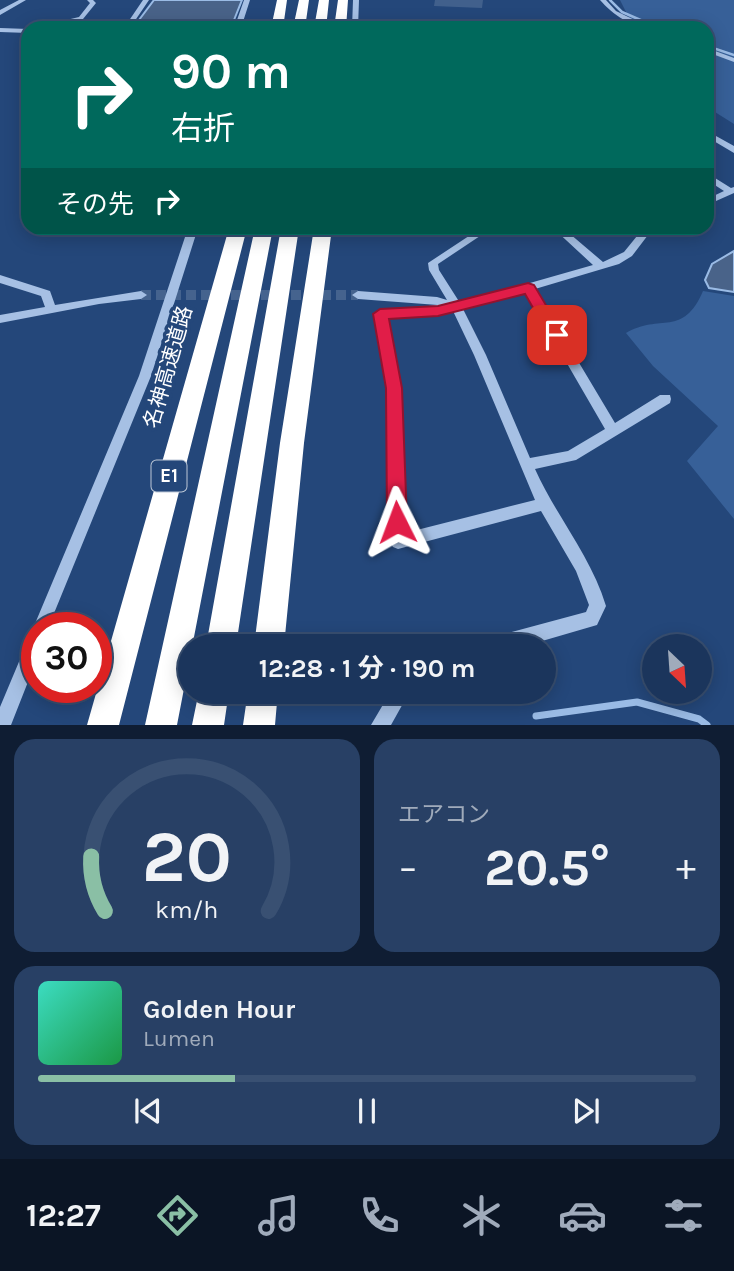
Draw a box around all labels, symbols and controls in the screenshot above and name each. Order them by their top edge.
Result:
text: 90 m [171,43,291,100]
icon: right [56,49,147,140]
text: 右折 [171,110,235,147]
icon: right [148,182,186,220]
text: その先 [56,189,134,220]
street label: 名神高速道路 [139,303,197,431]
pin [527,305,587,365]
icon: arrive [538,316,576,354]
road number: E1 [152,461,186,491]
position arrow [360,485,434,559]
speed limit sign: 30 [21,612,112,703]
north arrow [642,634,712,704]
map controls [642,634,712,704]
text: 12:28 · 1 分 · 190 m [259,653,475,684]
text: エアコン [398,801,490,828]
text: 20 [142,815,232,900]
text: 20.5° [484,837,610,898]
text: − [398,845,418,890]
text: + [676,845,696,890]
text: km/h [155,895,219,924]
text: Golden Hour [143,994,295,1025]
text: Lumen [143,1025,215,1052]
icon: previous [129,1092,167,1130]
icon: pause [348,1092,386,1130]
icon: next [567,1092,605,1130]
icon: directions [153,1191,202,1240]
icon: music [254,1191,303,1240]
icon: phone [355,1191,404,1240]
icon: climate [457,1191,506,1240]
icon: car [558,1191,607,1240]
icon: filters [659,1191,708,1240]
text: 12:27 [26,1197,101,1234]

